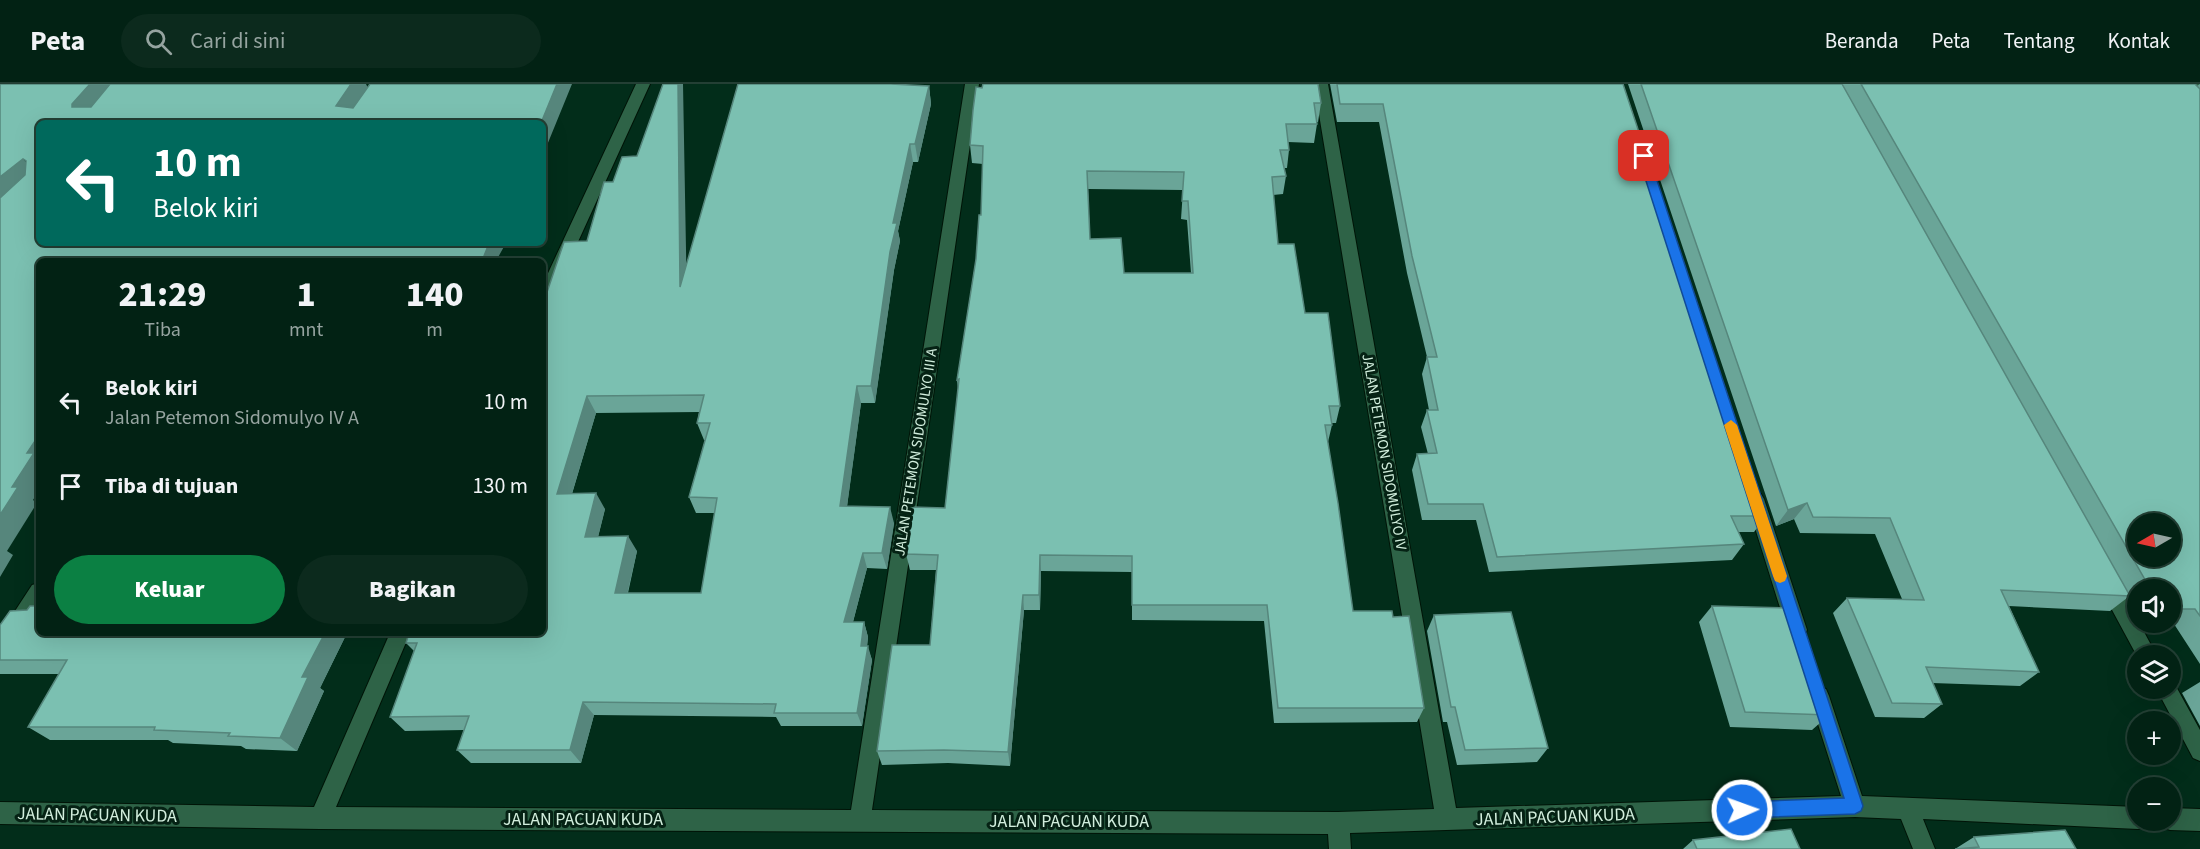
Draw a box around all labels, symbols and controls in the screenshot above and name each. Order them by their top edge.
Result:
search box [121,14,541,68]
text: Peta [30,21,85,61]
icon: search [142,25,175,58]
text: Cari di sini [190,25,285,57]
text: Beranda [1825,26,1899,56]
text: Peta [1932,26,1970,56]
text: Tentang [2003,26,2074,56]
text: Kontak [2107,26,2170,56]
pin [1618,130,1669,181]
text: 10 m [153,133,242,193]
icon: arrive [1627,139,1660,172]
icon: left [54,144,132,222]
text: Belok kiri [153,189,259,228]
text: 21:29 [118,269,207,320]
text: 1 [297,269,316,320]
text: 140 [406,269,463,320]
text: Tiba [144,316,181,344]
text: mnt [289,316,323,344]
text: m [426,316,443,344]
street label: JALAN PETEMON SIDOMULYO III A [889,346,943,557]
street label: JALAN PETEMON SIDOMULYO IV [1356,352,1412,552]
text: Belok kiri [105,372,198,404]
icon: left [54,386,87,419]
text: 10 m [483,386,528,418]
text: Jalan Petemon Sidomulyo IV A [105,404,359,432]
icon: arrive [54,470,87,503]
text: Tiba di tujuan [105,470,238,502]
text: 130 m [473,470,528,502]
north arrow [2127,513,2181,567]
map controls [2127,513,2181,831]
button: Keluar [54,555,285,624]
button: Bagikan [297,555,528,624]
button: sound [2127,579,2181,633]
button: layers [2127,645,2181,699]
button: + [2127,711,2181,765]
button: − [2127,777,2181,831]
position arrow [1710,778,1774,842]
street label: JALAN PACUAN KUDA [17,801,177,829]
street label: JALAN PACUAN KUDA [1475,802,1636,832]
street label: JALAN PACUAN KUDA [503,807,663,832]
street label: JALAN PACUAN KUDA [989,809,1149,834]

